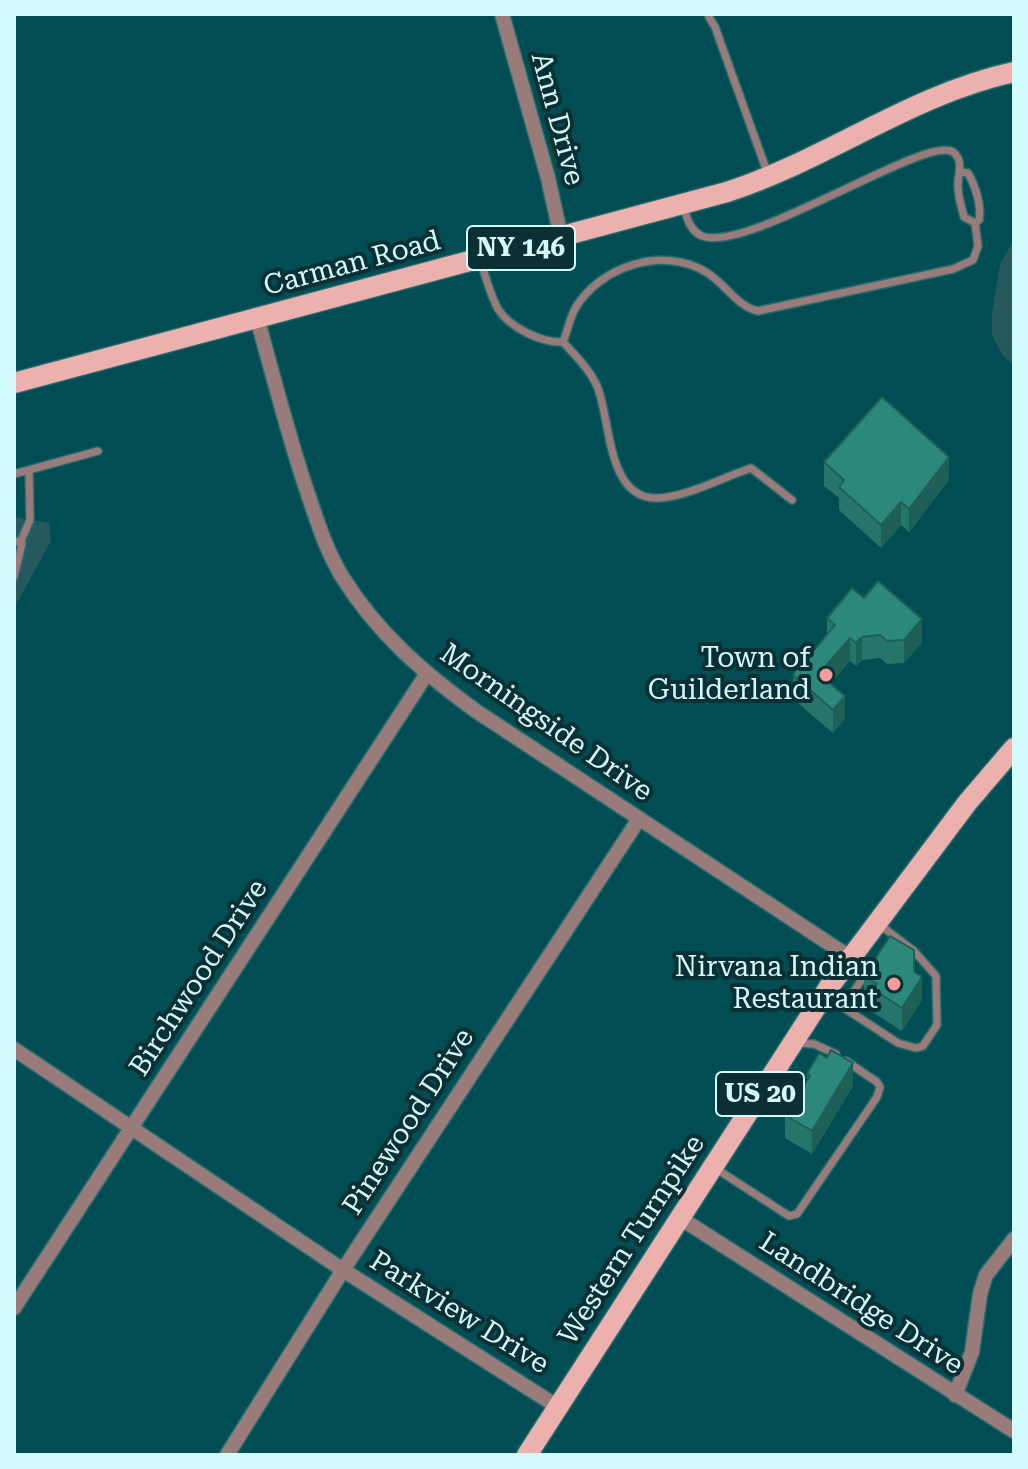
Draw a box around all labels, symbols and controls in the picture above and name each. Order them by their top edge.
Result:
street label: Ann Drive [523,49,591,189]
street label: Carman Road [260,224,444,304]
road number: NY 146 [467,226,575,270]
street label: Morningside Drive [433,637,659,809]
place label: Town of Guilderland [648,642,810,708]
marker: Town of Guilderland [817,666,835,684]
street label: Birchwood Drive [123,873,275,1083]
place label: Nirvana Indian Restaurant [675,951,878,1017]
marker: Nirvana Indian Restaurant [885,975,903,993]
street label: Pinewood Drive [336,1023,482,1221]
road number: US 20 [716,1072,804,1116]
street label: Western Turnpike [552,1129,712,1351]
street label: Landbridge Drive [753,1226,969,1382]
street label: Parkview Drive [363,1244,555,1382]

